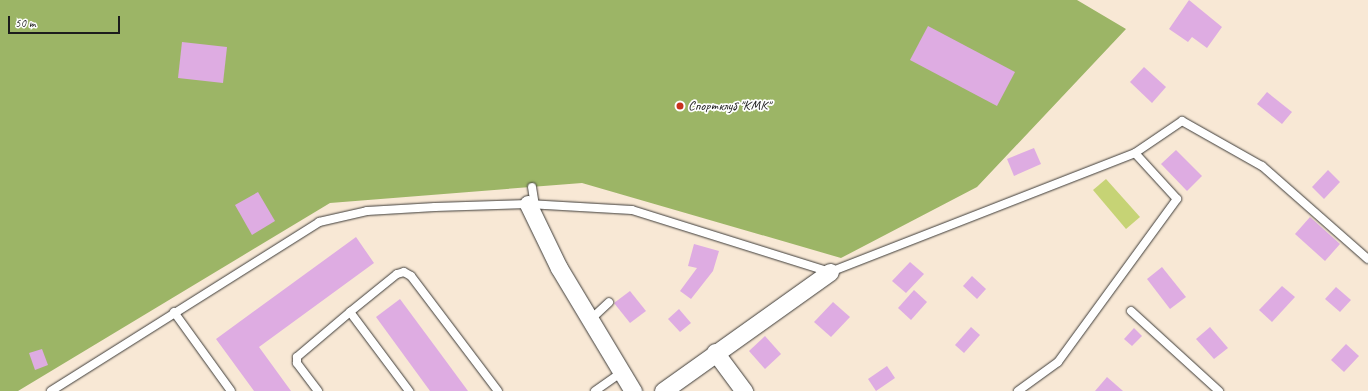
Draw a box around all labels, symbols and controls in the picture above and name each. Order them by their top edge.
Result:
scale bar [10,8,122,34]
text: 50 m [15,15,35,31]
place label: Спортклуб "КМК" [688,98,770,114]
marker: Спортклуб "КМК" [675,101,685,111]

